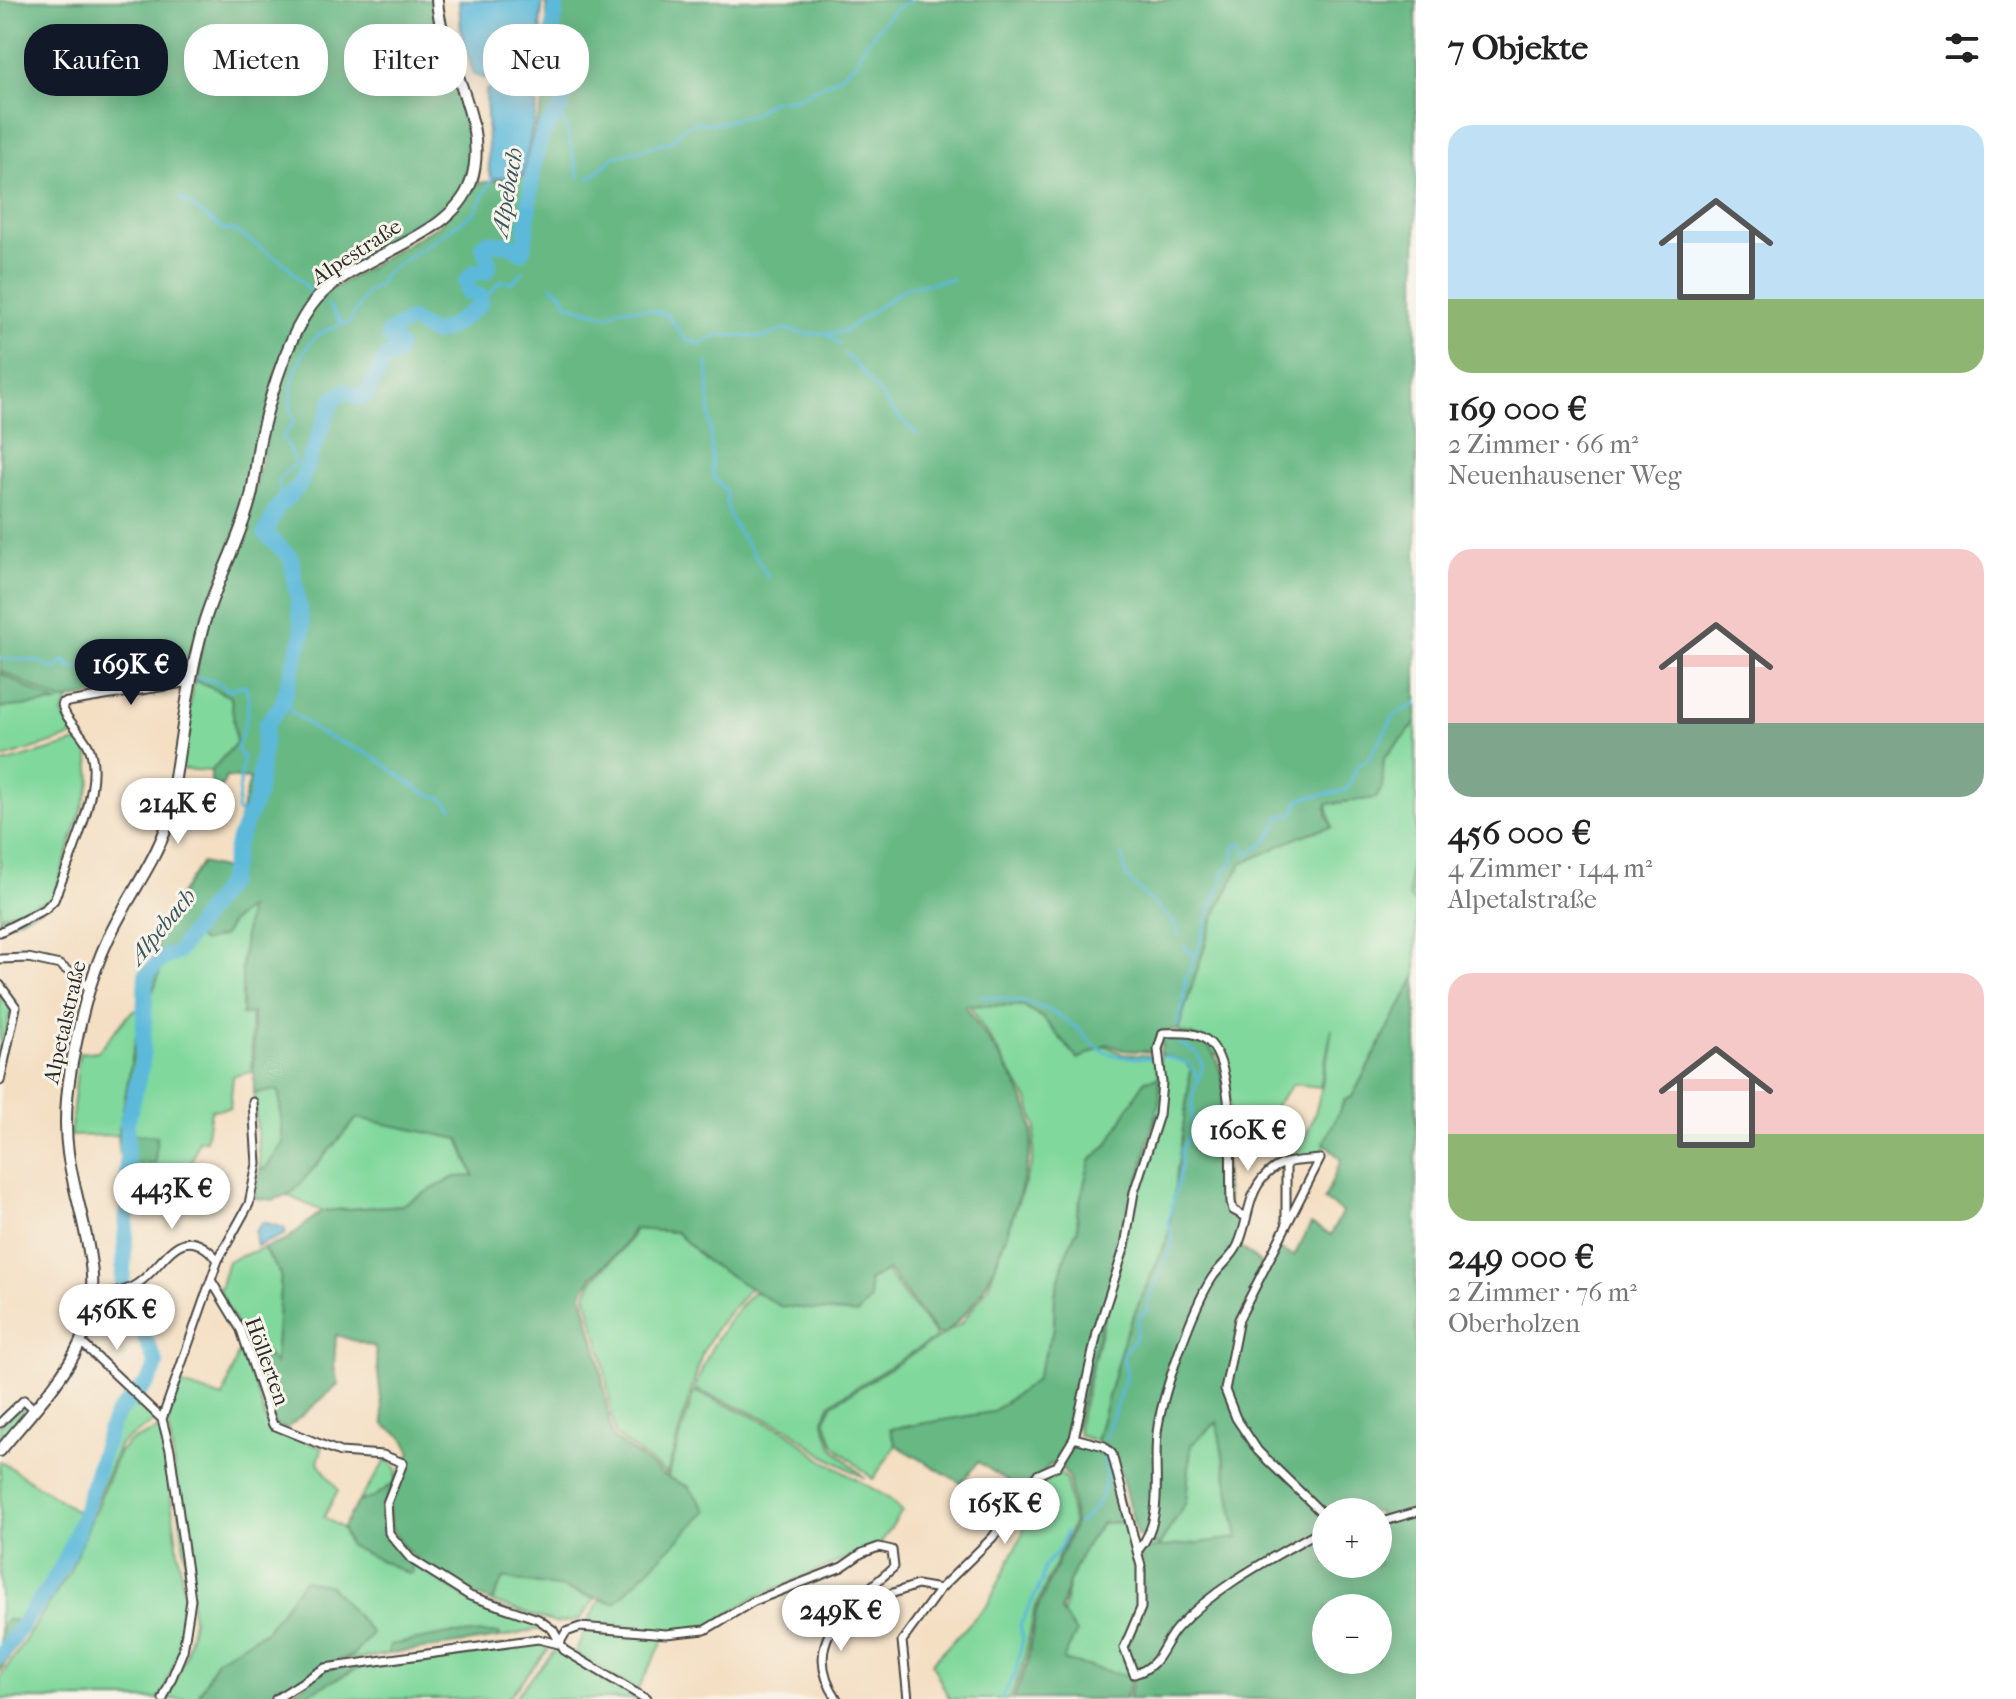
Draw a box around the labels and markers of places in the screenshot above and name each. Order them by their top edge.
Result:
pin: 169K € [66,639,196,707]
pin: 214K € [113,778,243,846]
pin: 160K € [1183,1105,1313,1173]
pin: 443K € [107,1163,237,1231]
pin: 456K € [52,1284,182,1352]
pin: 165K € [940,1478,1070,1546]
pin: 249K € [776,1585,906,1653]

